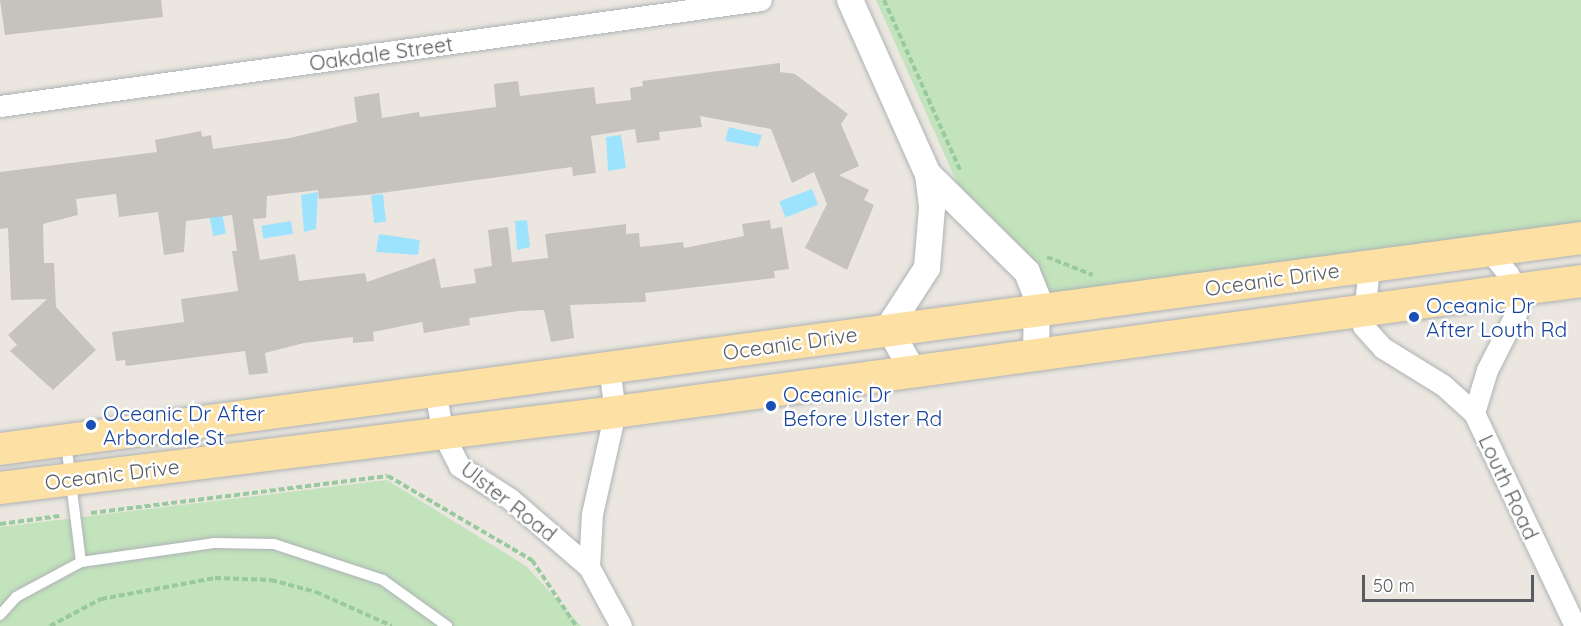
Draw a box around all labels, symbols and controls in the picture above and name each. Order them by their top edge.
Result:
street label: Oakdale Street [308,30,454,76]
street label: Oceanic Drive [1203,257,1341,301]
place label: Oceanic Dr After Louth Rd [1426,292,1567,342]
marker: Oceanic Dr After Louth Rd [1407,310,1421,324]
street label: Oceanic Drive [721,321,859,365]
place label: Oceanic Dr Before Ulster Rd [783,381,942,431]
marker: Oceanic Dr Before Ulster Rd [764,399,778,413]
place label: Oceanic Dr After Arbordale St [103,400,265,450]
marker: Oceanic Dr After Arbordale St [84,418,98,432]
street label: Louth Road [1474,431,1544,543]
street label: Oceanic Drive [43,453,181,495]
street label: Ulster Road [456,456,562,546]
scale bar [1365,563,1538,601]
text: 50 m [1373,574,1415,597]

